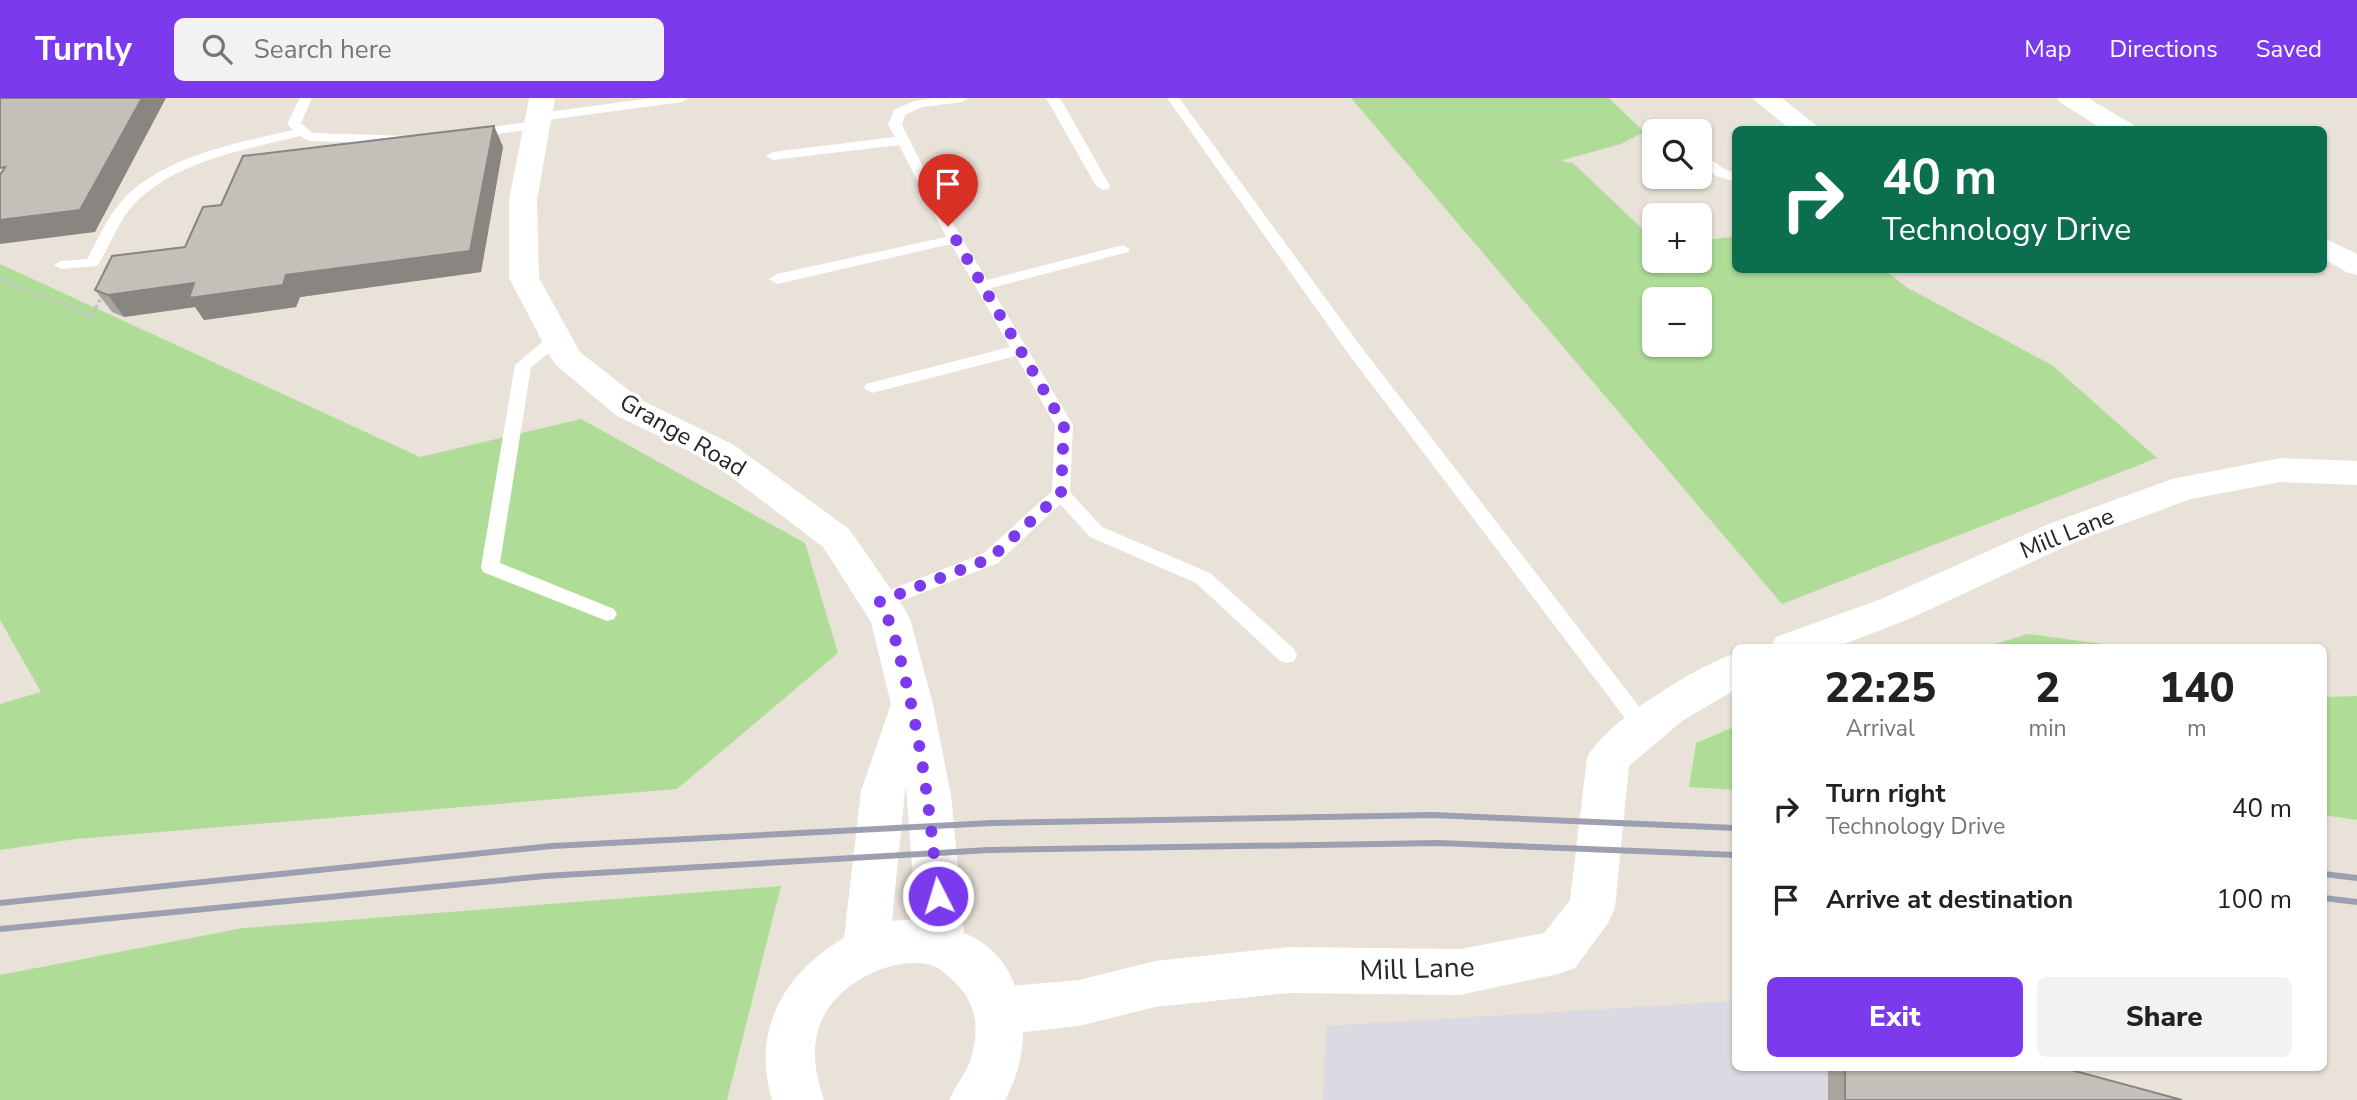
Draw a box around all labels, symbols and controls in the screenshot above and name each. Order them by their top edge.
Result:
search box [174,18,664,81]
text: Turnly [35,27,132,72]
icon: search [198,30,236,68]
text: Search here [254,32,392,67]
text: Map [2024,33,2071,65]
text: Directions [2109,33,2218,65]
text: Saved [2256,33,2322,65]
map controls [1642,119,1712,357]
button: search [1642,119,1712,189]
text: 40 m [1882,144,1997,211]
pin [918,154,978,226]
icon: right [1767,154,1858,245]
icon: arrive [929,165,967,203]
button: + [1642,203,1712,273]
text: Technology Drive [1882,208,2131,251]
button: − [1642,287,1712,357]
street label: Grange Road [614,386,752,484]
street label: Mill Lane [2015,500,2119,566]
text: 22:25 [1824,660,1936,717]
text: 2 [2035,660,2060,717]
text: 140 [2159,660,2235,717]
text: Arrival [1846,713,1915,744]
text: min [2029,713,2067,744]
text: m [2187,713,2207,744]
text: Turn right [1826,776,1945,811]
icon: right [1767,790,1805,828]
text: 40 m [2232,791,2292,826]
text: Technology Drive [1826,811,2005,842]
position arrow [901,859,975,933]
icon: arrive [1767,881,1805,919]
text: Arrive at destination [1826,882,2073,917]
text: 100 m [2216,882,2292,917]
street label: Mill Lane [1359,948,1475,990]
button: Exit [1767,977,2023,1057]
button: Share [2037,977,2292,1057]

